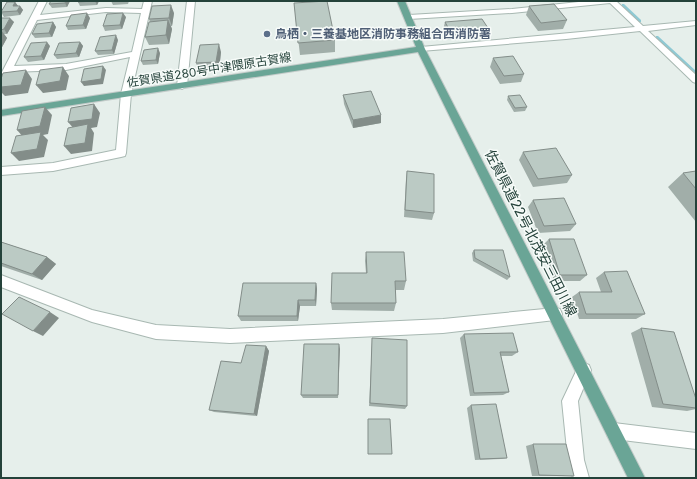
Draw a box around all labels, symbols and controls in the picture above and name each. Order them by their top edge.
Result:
place label: 鳥栖・三養基地区消防事務組合西消防署 [275,26,491,41]
marker: 鳥栖・三養基地区消防事務組合西消防署 [262,29,272,39]
street label: 佐賀県道280号中津隈原古賀線 [126,49,292,90]
street label: 佐賀県道22号北茂安三田川線 [482,146,581,319]

